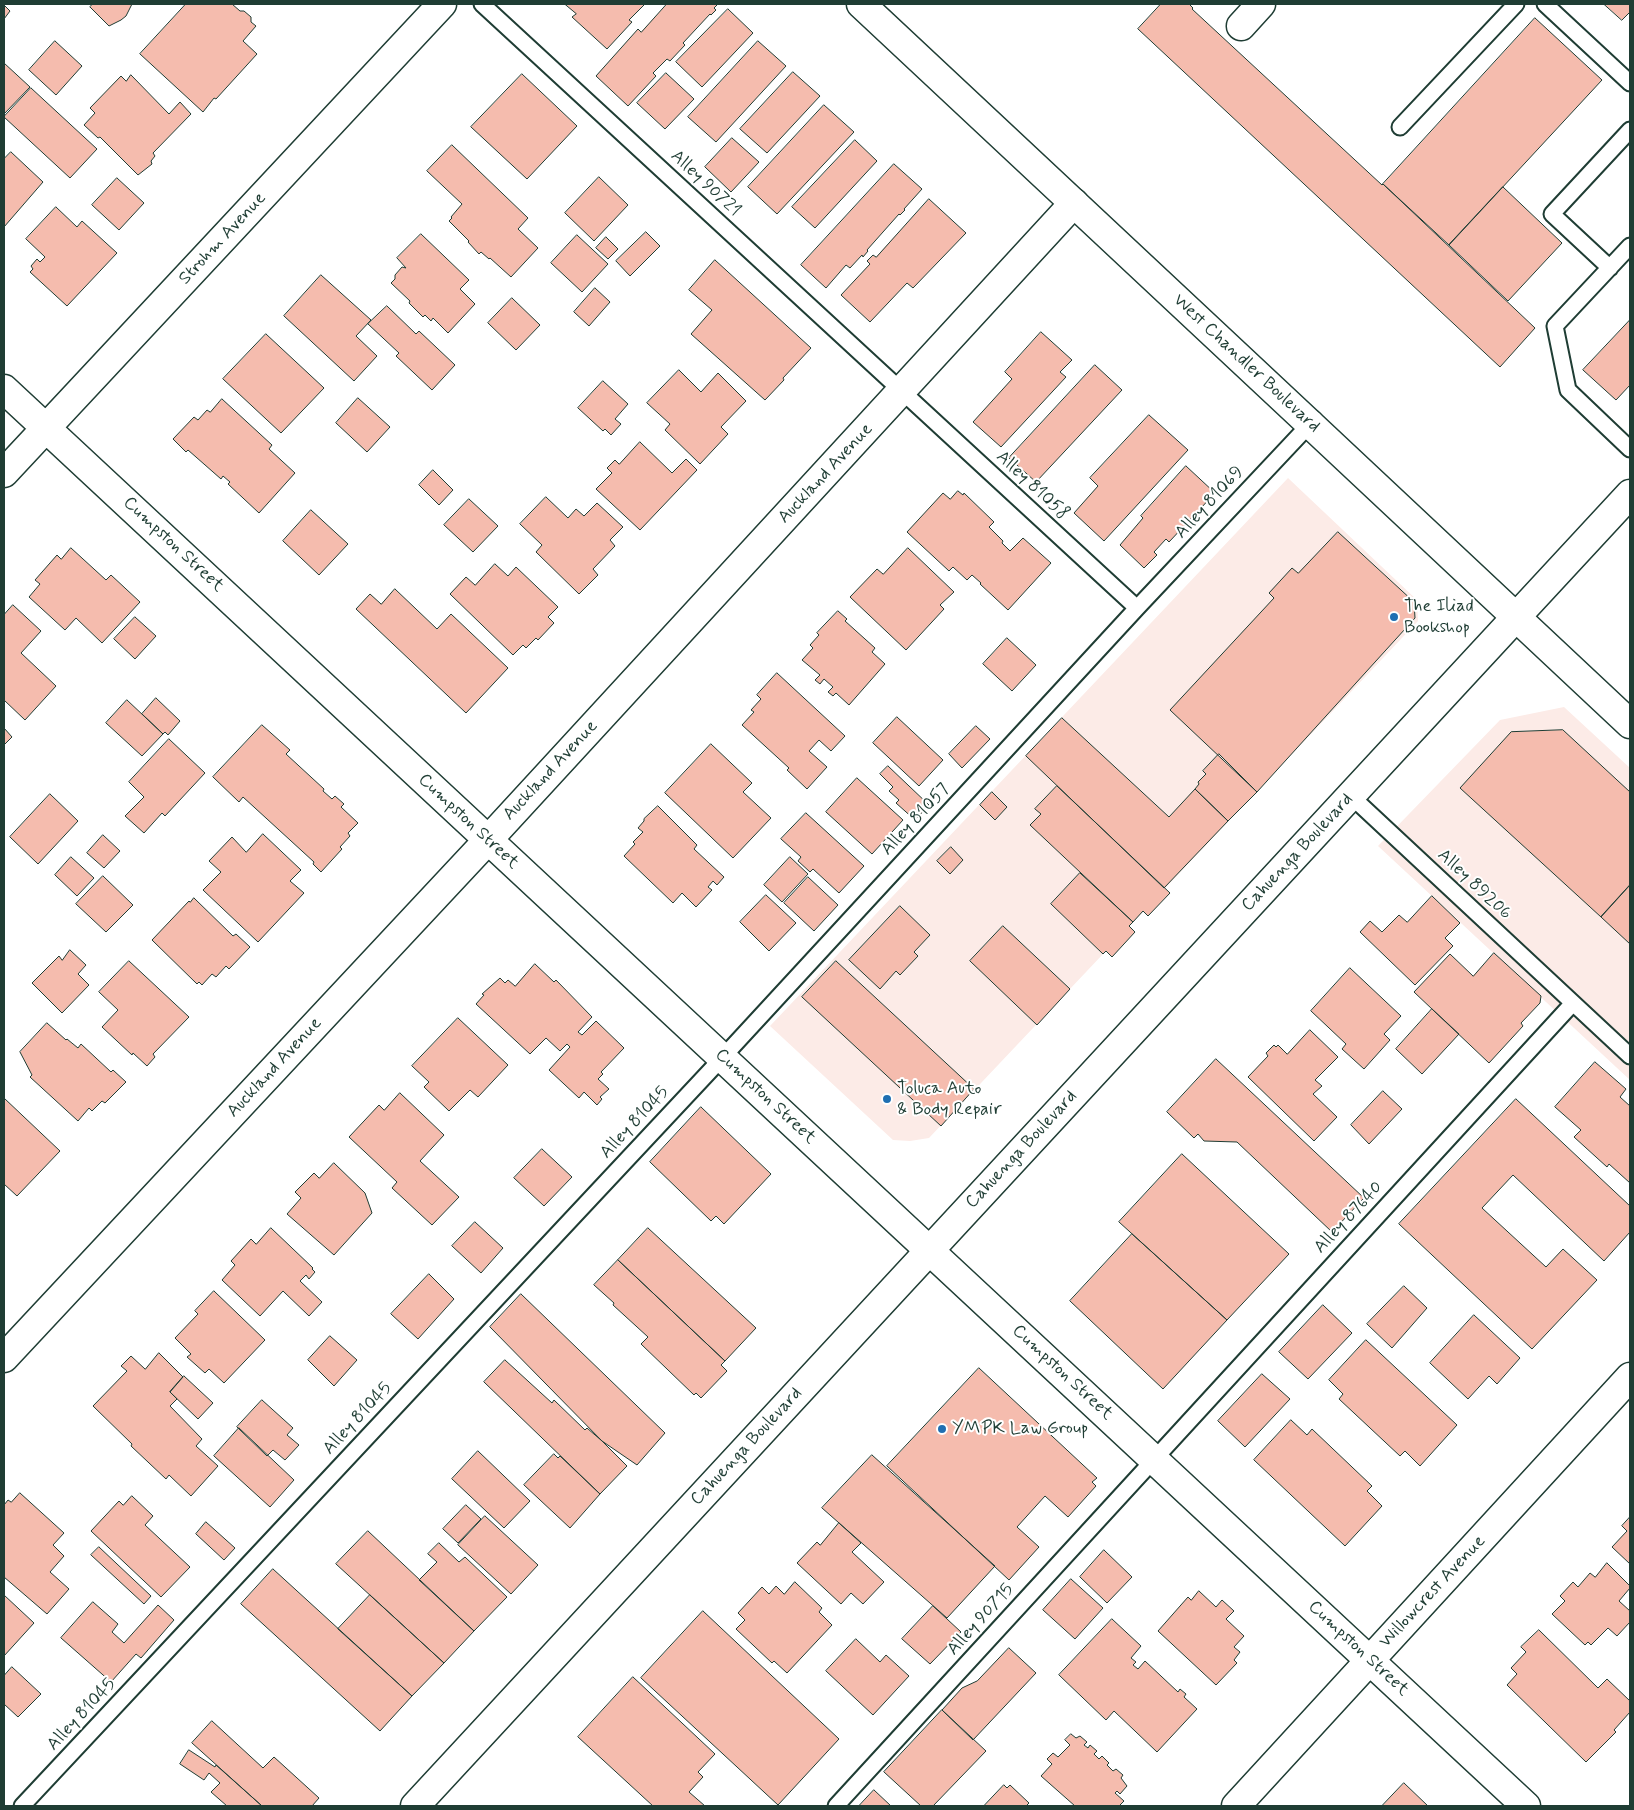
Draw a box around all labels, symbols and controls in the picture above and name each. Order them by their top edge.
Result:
street label: Alley 90721 [665,146,745,222]
street label: Strohm Avenue [175,188,271,290]
street label: West Chandler Boulevard [1168,290,1324,438]
street label: Auckland Avenue [774,419,878,529]
street label: Alley 81058 [991,447,1073,525]
street label: Alley 81069 [1171,462,1249,544]
street label: Cumpston Street [118,493,228,597]
place label: The Iliad Bookshop [1404,596,1474,638]
marker: The Iliad Bookshop [1388,611,1400,623]
street label: Auckland Avenue [499,716,603,826]
street label: Cumpston Street [413,770,523,874]
street label: Alley 81057 [877,779,955,861]
street label: Cahuenga Boulevard [1238,789,1358,917]
street label: Alley 89206 [1432,845,1516,925]
street label: Auckland Avenue [223,1013,327,1123]
street label: Cumpston Street [710,1045,820,1149]
place label: Toluca Auto & Body Repair [897,1078,1002,1120]
street label: Alley 81045 [596,1082,674,1164]
street label: Cahuenga Boulevard [962,1086,1082,1214]
marker: Toluca Auto & Body Repair [881,1093,893,1105]
street label: Alley 87640 [1310,1177,1388,1259]
street label: Cumpston Street [1007,1321,1117,1425]
street label: Alley 81045 [319,1378,397,1460]
street label: Cahuenga Boulevard [687,1383,807,1511]
place label: YMPK Law Group [952,1418,1088,1440]
marker: YMPK Law Group [936,1423,948,1435]
street label: Willowcrest Avenue [1375,1531,1491,1653]
street label: Alley 90715 [943,1580,1019,1660]
street label: Cumpston Street [1303,1597,1413,1701]
street label: Alley 81045 [43,1674,121,1756]

